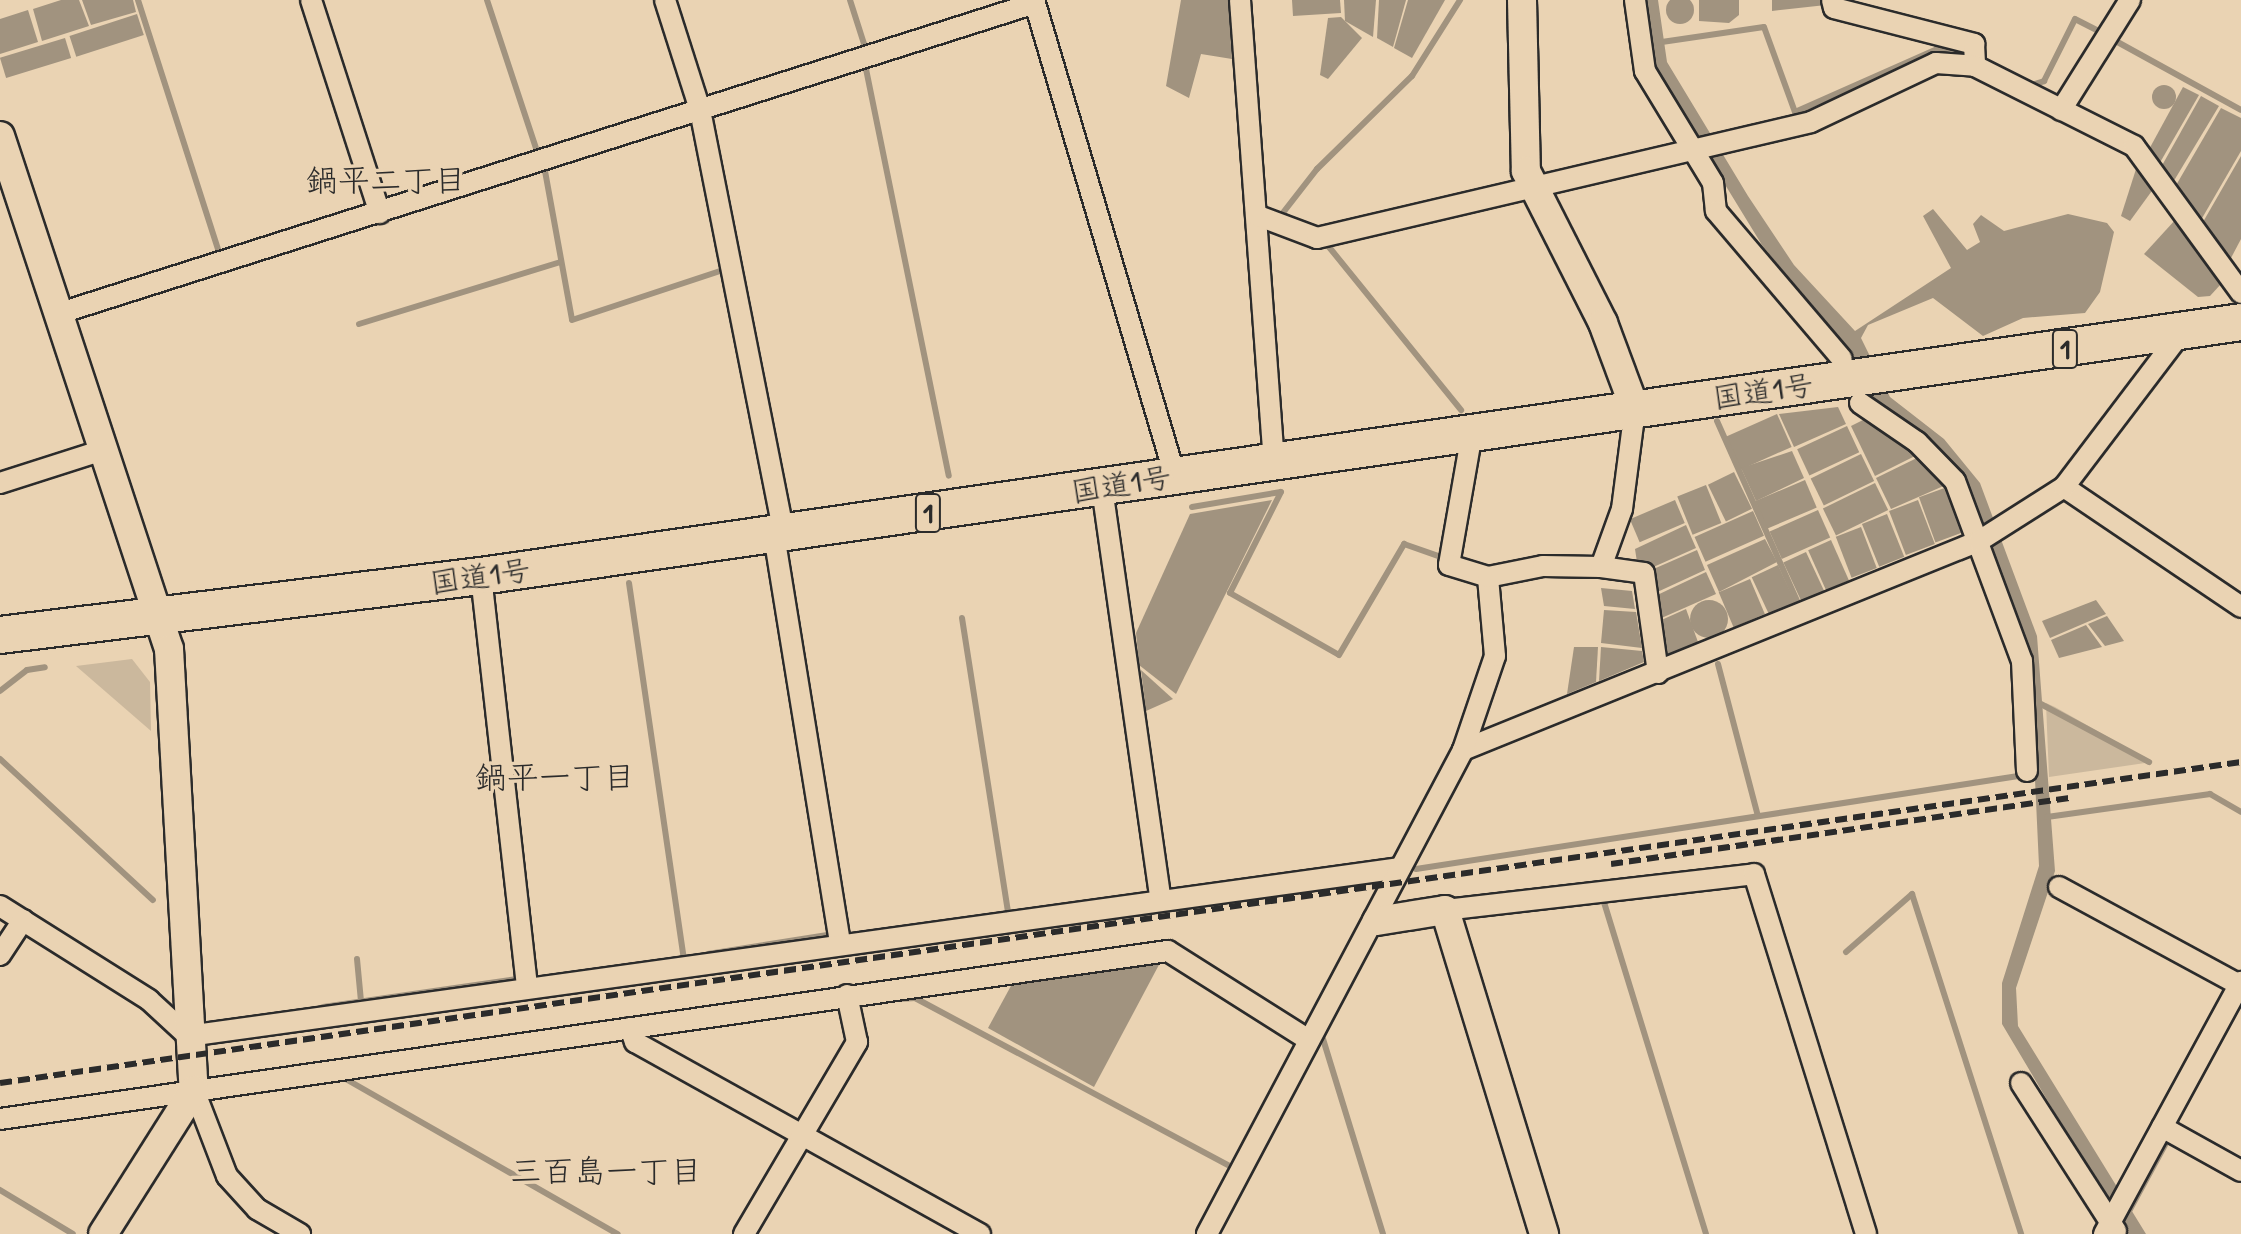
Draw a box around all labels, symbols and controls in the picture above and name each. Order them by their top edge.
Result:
district label: 鍋平二丁目 [306,161,466,199]
road number: 1 [2051,325,2079,373]
street label: 国道1号 [1711,366,1815,416]
street label: 国道1号 [1068,458,1174,510]
road number: 1 [914,489,942,537]
street label: 国道1号 [428,551,532,601]
district label: 鍋平一丁目 [475,758,635,796]
district label: 三百島一丁目 [510,1152,702,1190]

